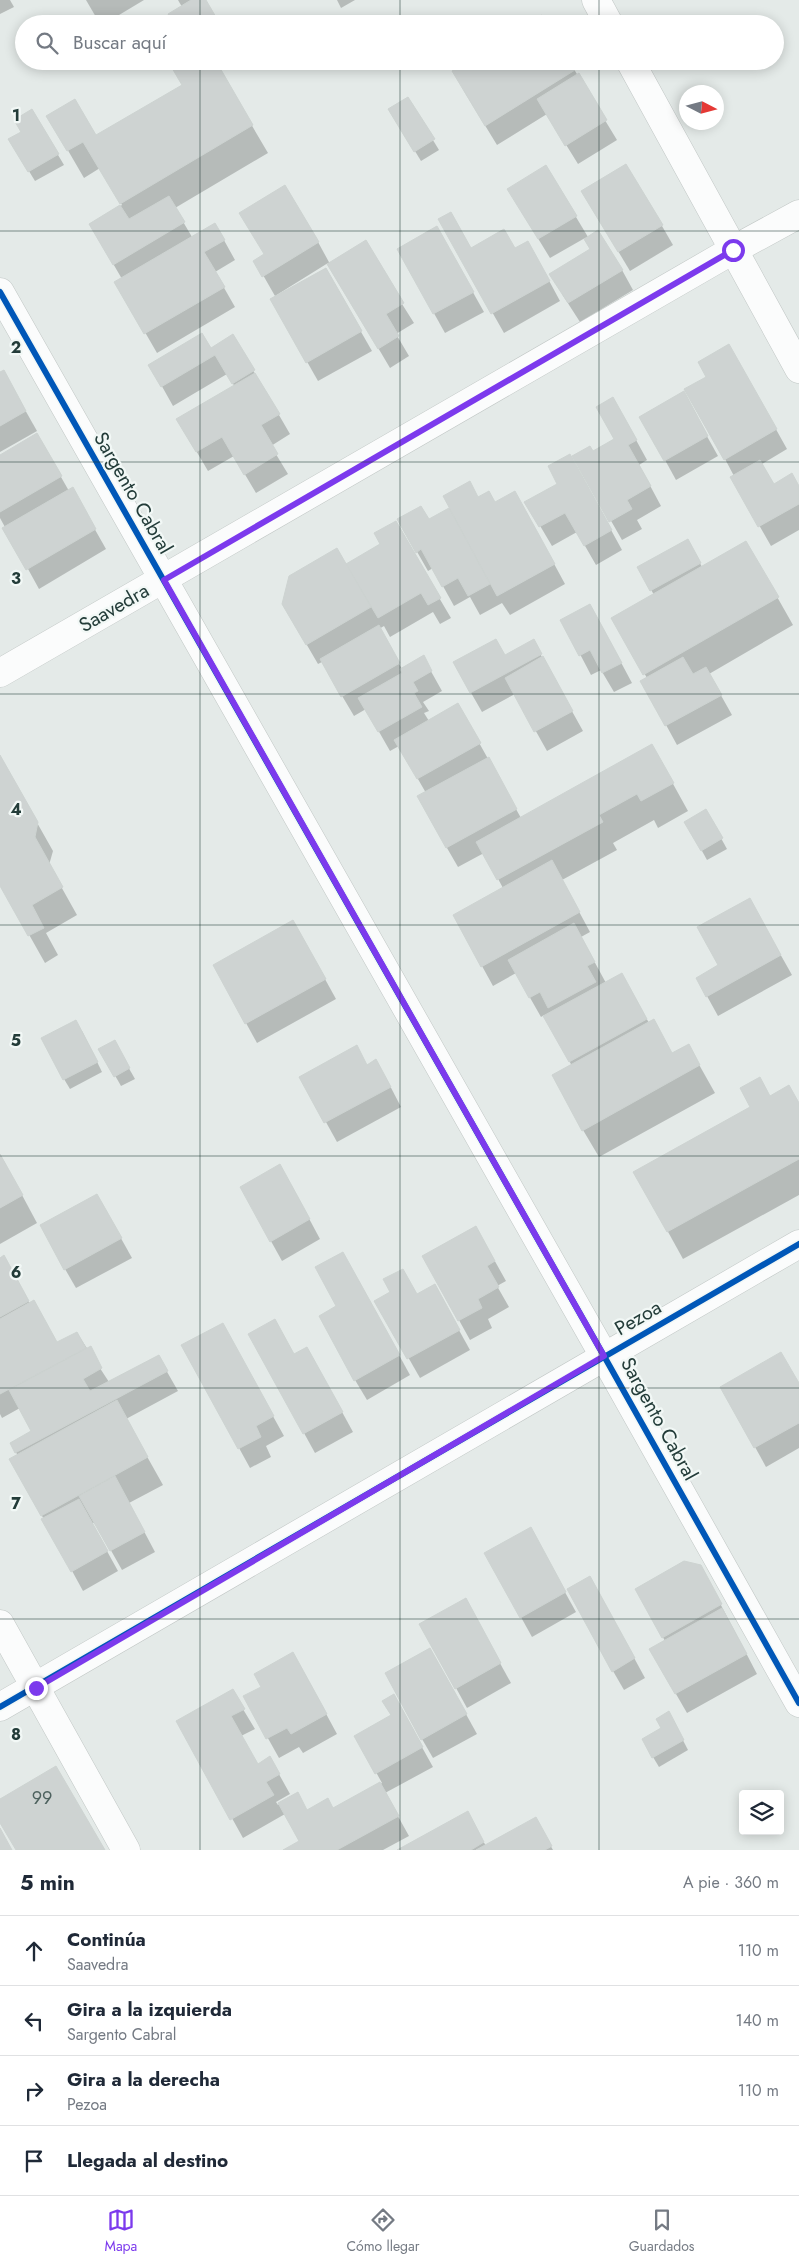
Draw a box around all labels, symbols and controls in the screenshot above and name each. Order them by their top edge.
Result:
search box [15,15,784,70]
icon: search [33,29,61,57]
text: Buscar aquí [73,29,167,56]
north arrow [679,85,724,130]
text: 1 [12,104,20,127]
route start [722,239,745,262]
text: 2 [11,336,21,359]
street label: Sargento Cabral [86,426,180,560]
text: 3 [11,567,21,590]
street label: Saavedra [74,576,154,640]
text: 4 [10,798,22,821]
text: 5 [11,1029,21,1052]
text: 6 [11,1261,21,1284]
street label: Pezoa [609,1293,667,1343]
street label: Sargento Cabral [613,1352,705,1486]
text: 7 [11,1492,21,1515]
route end [25,1677,48,1700]
text: 8 [11,1723,21,1746]
house number: 99 [32,1785,52,1811]
map controls [739,1790,784,1835]
button: layers [739,1790,784,1835]
text: 5 min [20,1868,75,1898]
text: A pie · 360 m [683,1871,779,1894]
text: Continúa [67,1926,146,1953]
icon: ahead [20,1937,48,1965]
text: 110 m [738,1939,779,1962]
text: Saavedra [67,1953,128,1976]
text: Gira a la izquierda [67,1996,232,2023]
icon: left [20,2007,48,2035]
text: 140 m [736,2009,779,2032]
text: Sargento Cabral [67,2023,177,2046]
text: Gira a la derecha [67,2066,220,2093]
icon: right [20,2077,48,2105]
text: 110 m [738,2079,779,2102]
text: Pezoa [67,2093,107,2116]
icon: arrive [20,2147,48,2175]
text: Llegada al destino [67,2147,228,2174]
tab: Mapa [105,2206,137,2256]
tab: Cómo llegar [346,2206,420,2256]
tab: Guardados [629,2206,694,2256]

